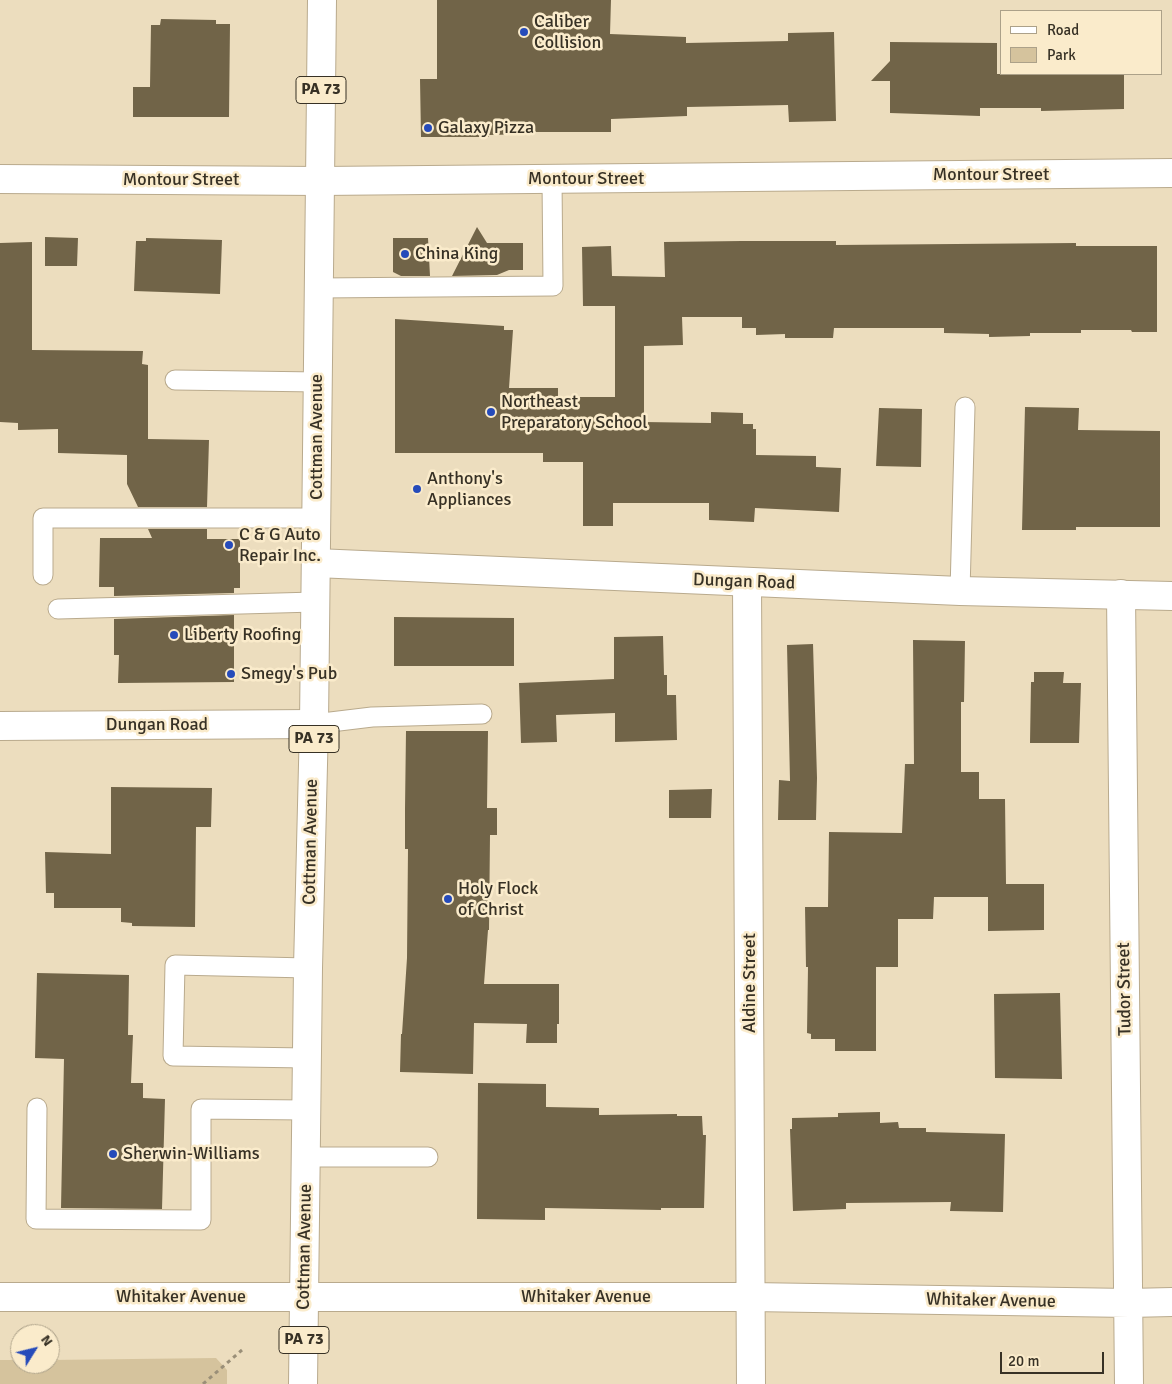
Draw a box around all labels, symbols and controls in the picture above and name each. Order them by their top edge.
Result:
legend [1000,10,1162,75]
place label: Caliber Collision [534,11,601,54]
text: Road [1047,21,1079,39]
marker: Caliber Collision [518,26,530,38]
text: Park [1047,46,1076,64]
road number: PA 73 [296,76,346,104]
place label: Galaxy Pizza [438,117,534,139]
marker: Galaxy Pizza [422,122,434,134]
street label: Montour Street [933,164,1049,186]
street label: Montour Street [528,168,644,190]
street label: Montour Street [123,169,239,191]
place label: China King [415,243,498,265]
marker: China King [399,248,411,260]
street label: Cottman Avenue [306,374,328,500]
place label: Northeast Preparatory School [501,391,648,434]
marker: Northeast Preparatory School [485,406,497,418]
place label: Anthony's Appliances [427,468,511,510]
marker: Anthony's Appliances [411,483,423,495]
place label: C & G Auto Repair Inc. [239,524,321,566]
marker: C & G Auto Repair Inc. [223,539,235,551]
street label: Dungan Road [693,569,795,595]
place label: Liberty Roofing [184,624,301,646]
marker: Liberty Roofing [168,629,180,641]
place label: Smegy's Pub [241,663,337,685]
marker: Smegy's Pub [225,668,237,680]
street label: Dungan Road [106,714,208,736]
road number: PA 73 [289,726,339,752]
street label: Cottman Avenue [299,779,323,905]
place label: Holy Flock of Christ [458,878,538,921]
marker: Holy Flock of Christ [442,893,454,905]
street label: Aldine Street [739,933,761,1033]
street label: Tudor Street [1113,942,1137,1036]
place label: Sherwin-Williams [123,1143,260,1165]
marker: Sherwin-Williams [107,1148,119,1160]
street label: Cottman Avenue [293,1184,317,1310]
street label: Whitaker Avenue [116,1286,246,1308]
street label: Whitaker Avenue [521,1286,651,1308]
street label: Whitaker Avenue [926,1289,1056,1313]
north arrow [10,1324,60,1374]
road number: PA 73 [279,1326,329,1354]
text: N [37,1332,56,1349]
scale bar [1002,1342,1106,1374]
text: 20 m [1008,1352,1039,1370]

